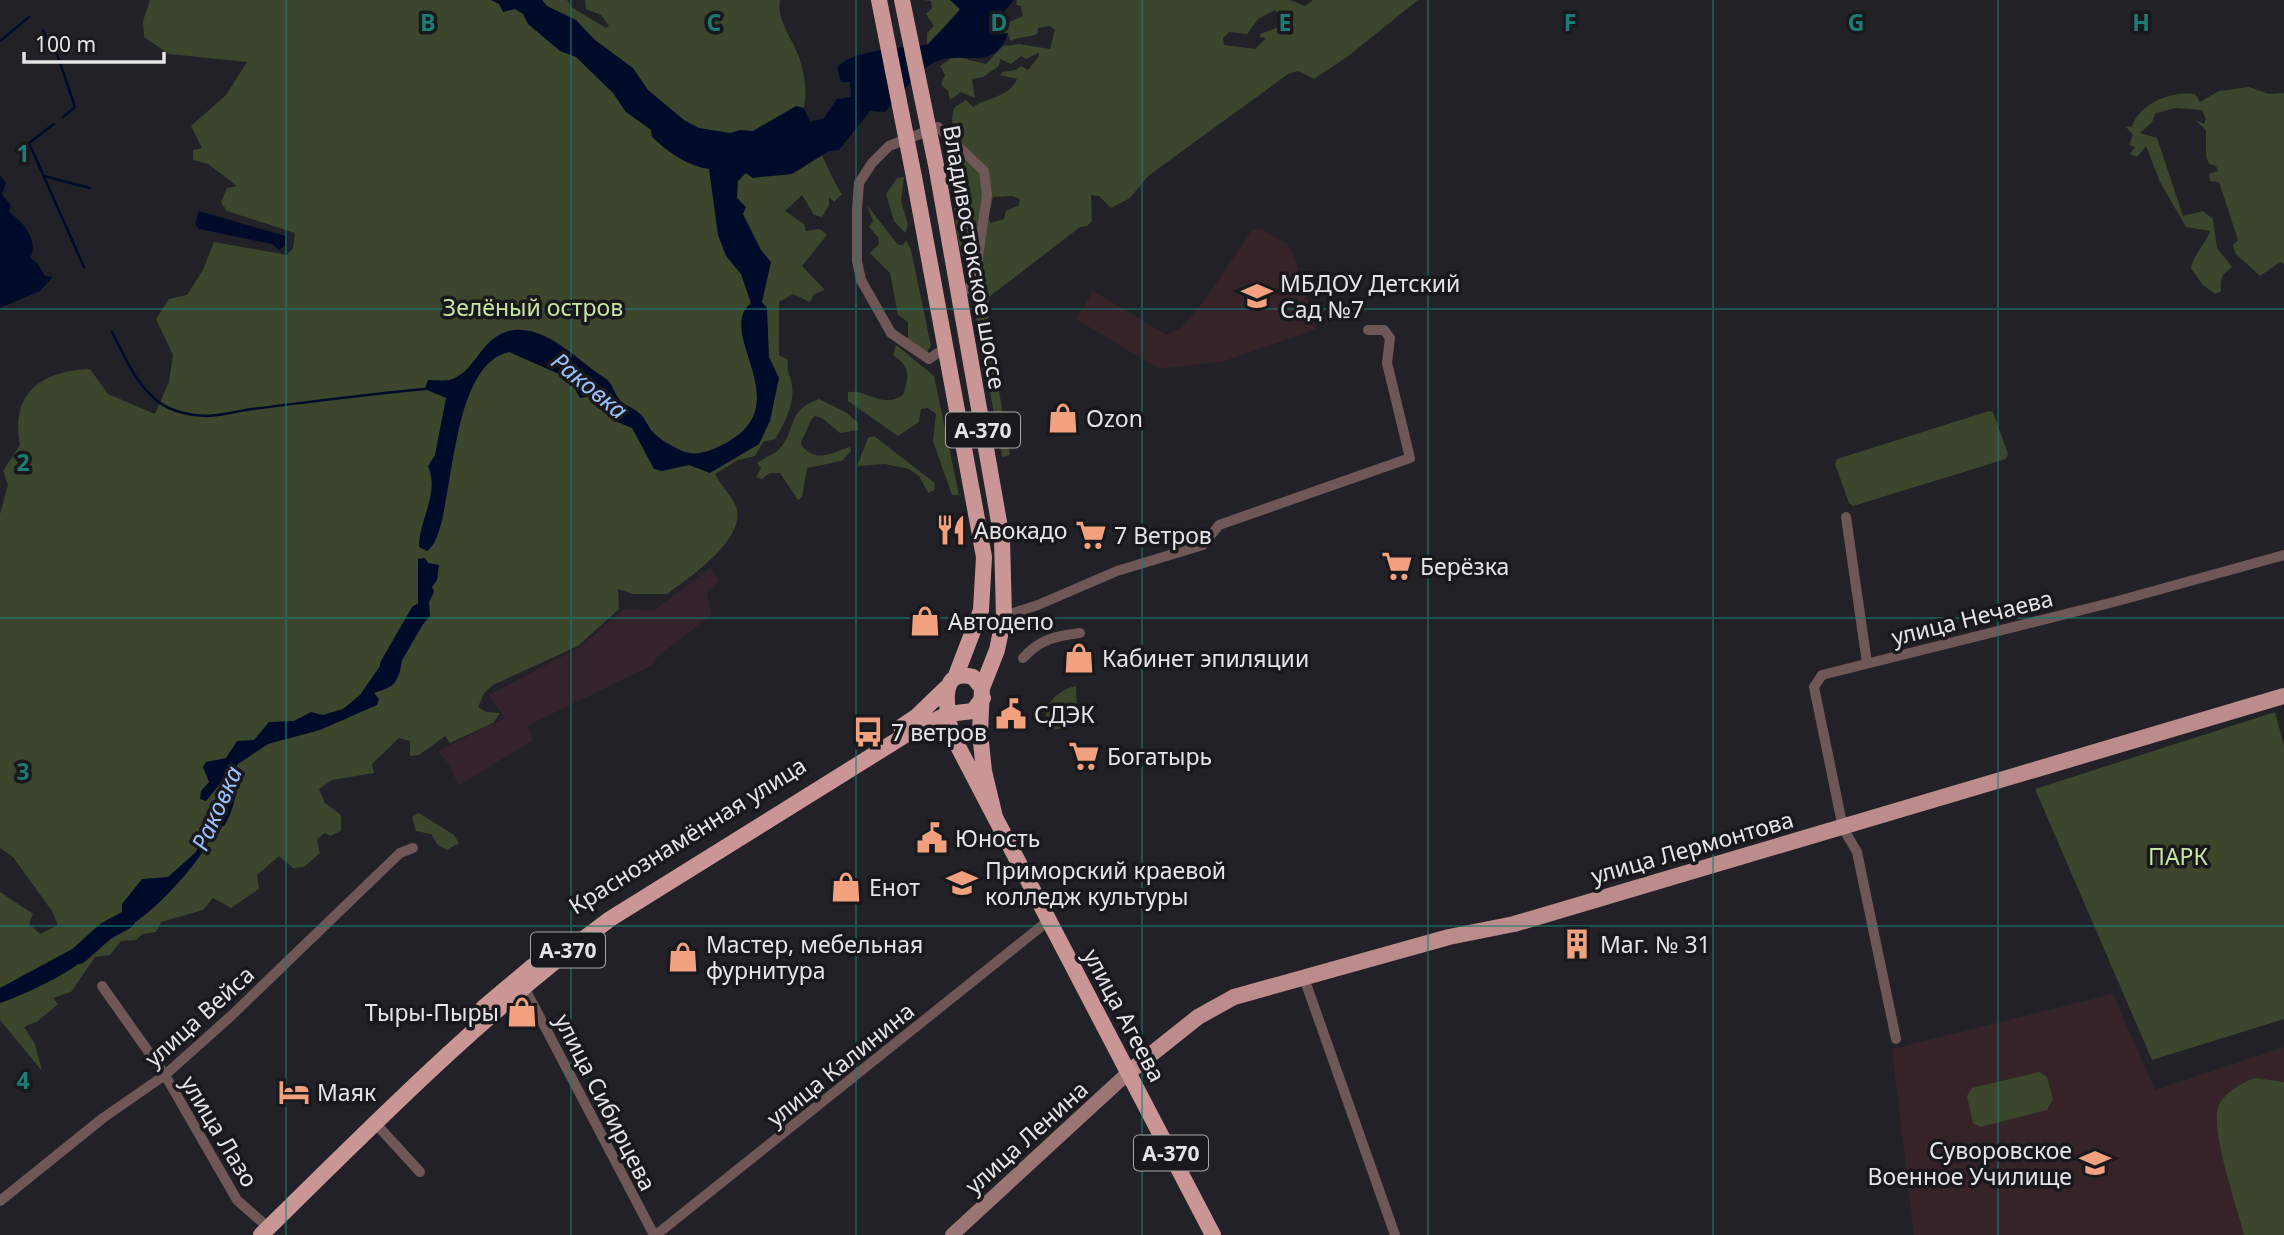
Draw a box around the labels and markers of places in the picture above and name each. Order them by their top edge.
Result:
place label: МБДОУ Детский Сад №7 [1280,267,1460,325]
school or university icon: МБДОУ Детский Сад №7 [1240,279,1274,313]
shop icon: Ozon [1046,401,1080,435]
place label: Ozon [1086,402,1143,434]
restaurant icon: Авокадо [934,513,968,547]
place label: Авокадо [974,514,1067,546]
supermarket icon: 7 Ветров [1074,518,1108,552]
place label: 7 Ветров [1114,519,1212,551]
supermarket icon: Берёзка [1380,549,1414,583]
place label: Берёзка [1420,550,1509,582]
shop icon: Автодепо [908,604,942,638]
place label: Автодепо [948,605,1054,637]
shop icon: Кабинет эпиляции [1062,641,1096,675]
place label: Кабинет эпиляции [1102,642,1309,674]
public building icon: СДЭК [994,697,1028,731]
place label: СДЭК [1034,698,1095,730]
bus stop icon: 7 ветров [851,715,885,749]
place label: 7 ветров [891,716,987,748]
supermarket icon: Богатырь [1067,739,1101,773]
place label: Богатырь [1107,740,1212,772]
public building icon: Юность [915,821,949,855]
place label: Юность [955,822,1040,854]
place label: Приморский краевой колледж культуры [985,854,1226,912]
school or university icon: Приморский краевой колледж культуры [945,866,979,900]
shop icon: Енот [829,870,863,904]
place label: Енот [869,871,920,903]
building icon: Маг. № 31 [1560,927,1594,961]
place label: Мастер, мебельная фурнитура [706,928,923,986]
place label: Маг. № 31 [1600,928,1711,960]
shop icon: Мастер, мебельная фурнитура [666,940,700,974]
shop icon: Тыры-Пыры [505,995,539,1029]
place label: Тыры-Пыры [365,996,499,1028]
hotel icon: Маяк [277,1075,311,1109]
place label: Маяк [317,1076,377,1108]
place label: Суворовское Военное Училище [1868,1134,2072,1192]
school or university icon: Суворовское Военное Училище [2078,1146,2112,1180]

